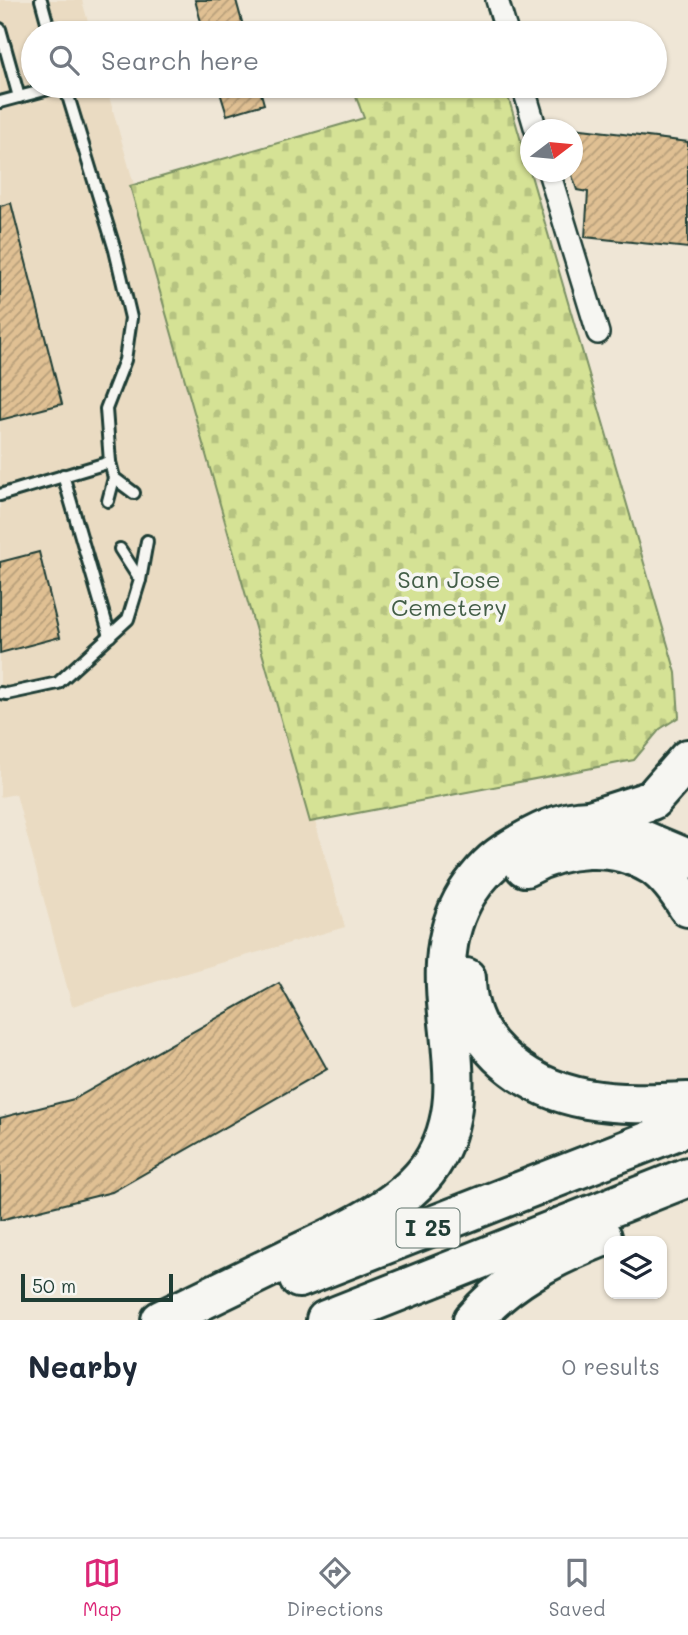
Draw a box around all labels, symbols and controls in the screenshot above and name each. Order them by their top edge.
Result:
search box [21,21,667,98]
icon: search [45,41,83,79]
text: Search here [101,43,259,77]
north arrow [520,119,583,182]
park label: San Jose Cemetery [391,563,507,622]
road number: I 25 [396,1208,460,1247]
map controls [604,1236,667,1299]
button: layers [604,1236,667,1299]
scale bar [21,1271,173,1303]
text: 50 m [32,1273,76,1298]
text: Nearby [28,1346,138,1386]
text: 0 results [562,1351,660,1381]
tab: Map [83,1554,121,1621]
tab: Directions [287,1554,383,1621]
tab: Saved [549,1554,605,1621]

